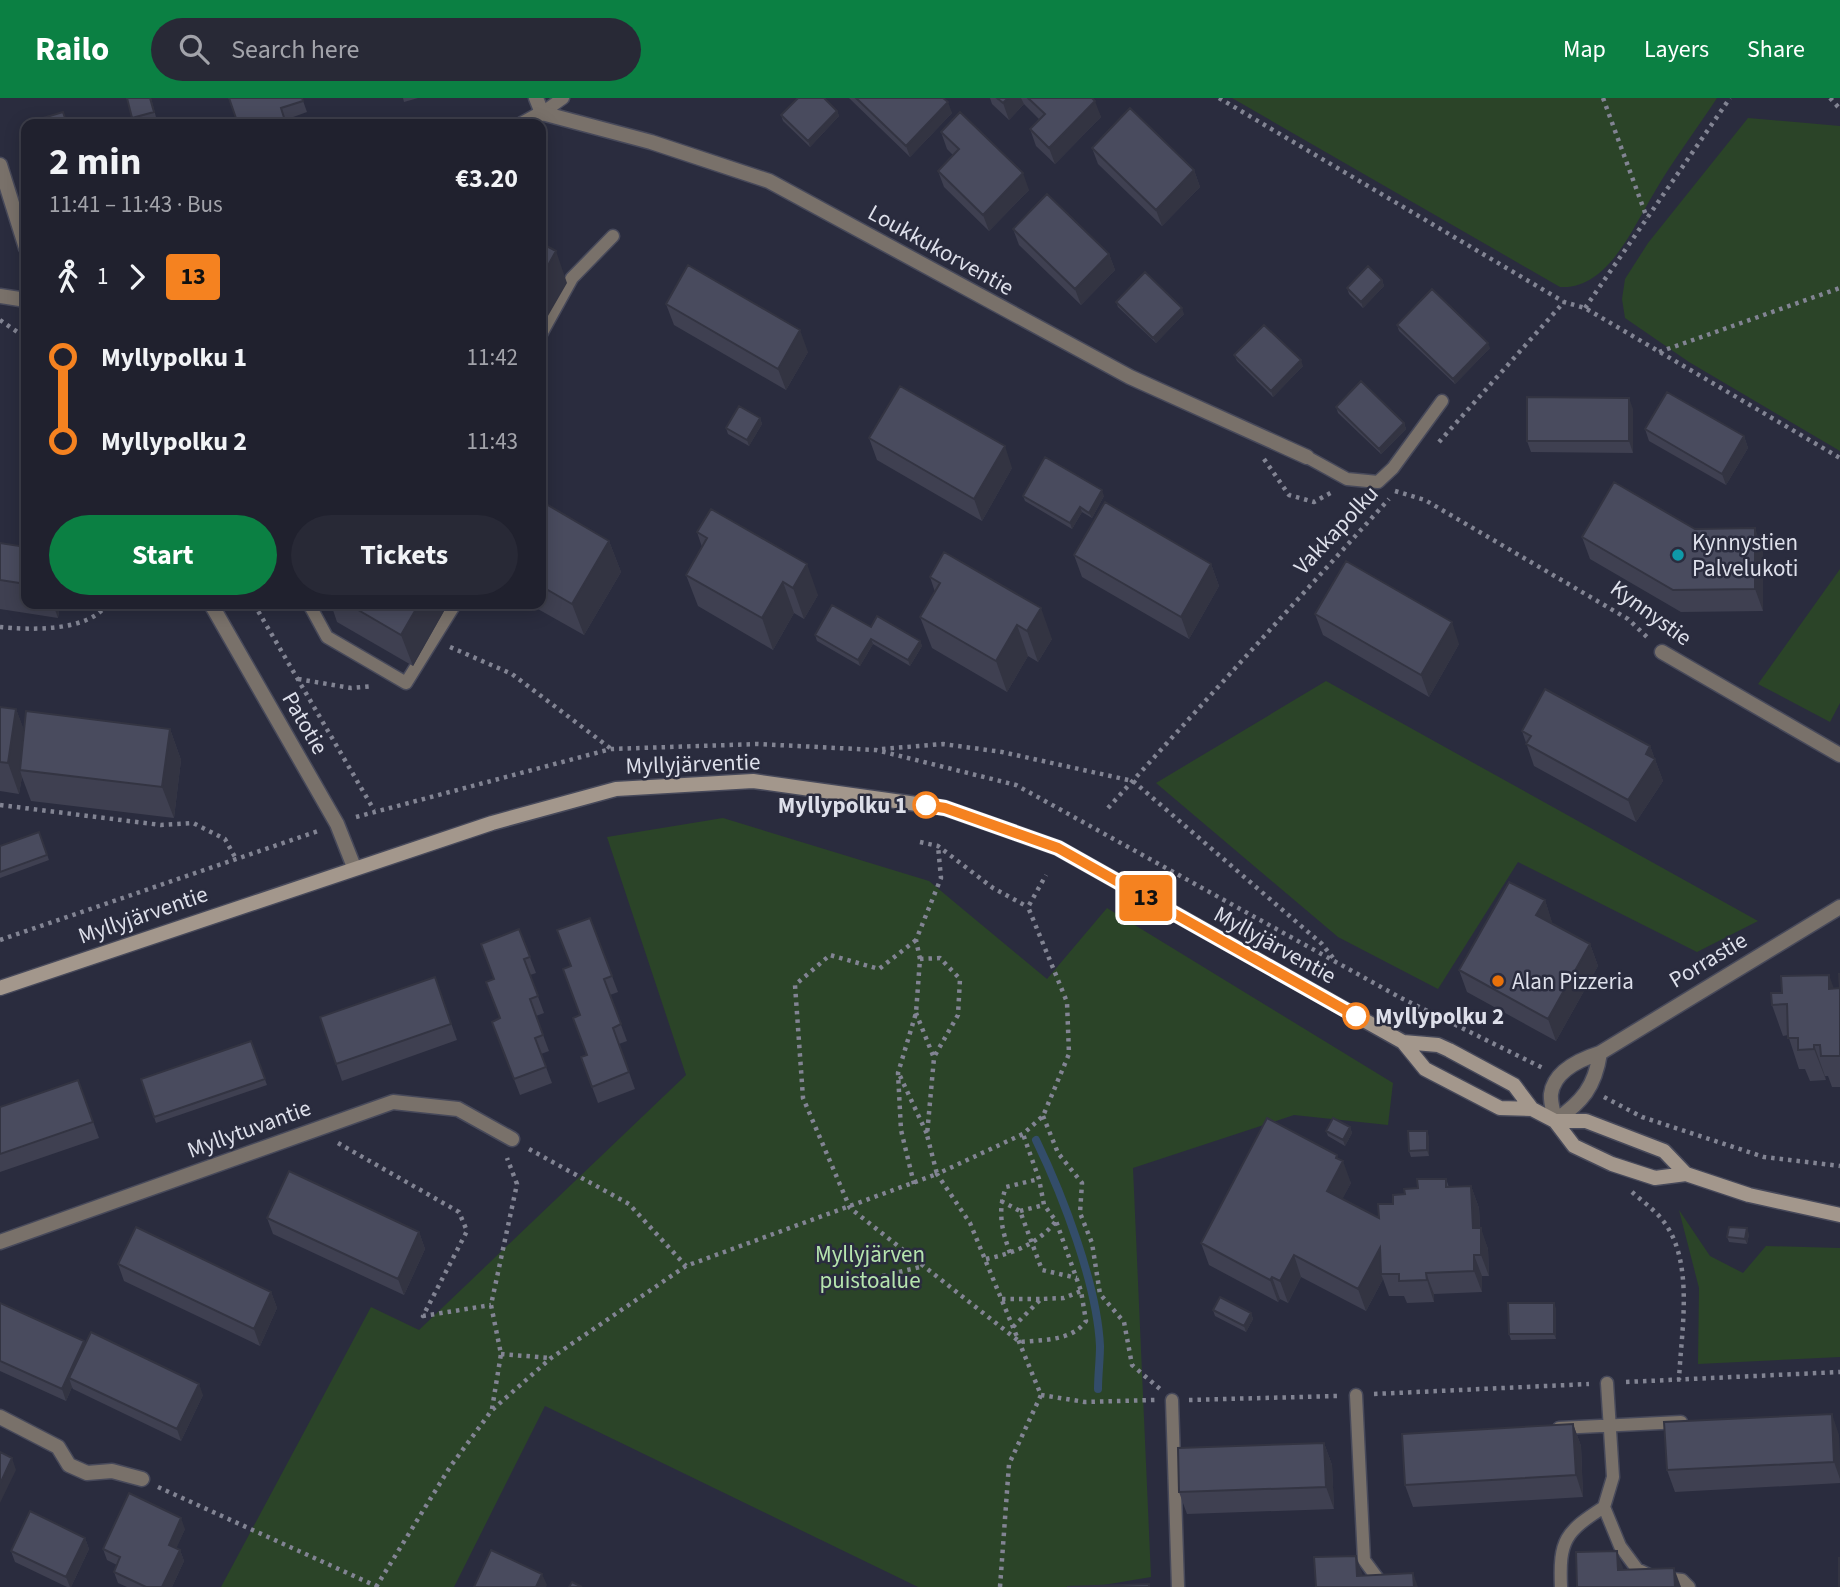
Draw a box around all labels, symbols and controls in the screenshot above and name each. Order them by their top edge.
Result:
search box [151,18,641,81]
text: Railo [35,26,109,73]
icon: search [175,30,213,68]
text: Search here [231,31,359,68]
text: Map [1563,32,1606,67]
text: Layers [1644,32,1709,67]
text: Share [1747,32,1805,67]
text: 2 min [49,135,141,189]
text: €3.20 [455,160,518,197]
text: 11:41 – 11:43 · Bus [49,188,223,221]
street label: Loukkukorventie [862,196,1020,304]
icon: walk [49,258,87,296]
icon: forward [118,258,156,296]
text: 13 [180,259,206,294]
text: 1 [97,260,108,293]
text: Myllypolku 1 [101,339,247,376]
text: 11:42 [467,341,518,374]
text: Myllypolku 2 [101,423,247,460]
text: 11:43 [467,425,518,458]
street label: Vakkapolku [1286,478,1386,582]
button: Start [49,515,277,595]
button: Tickets [291,515,518,595]
place label: Kynnystien Palvelukoti [1692,526,1798,585]
marker: Kynnystien Palvelukoti [1670,547,1686,563]
street label: Kynnystie [1603,572,1699,654]
street label: Patotie [274,685,336,761]
street label: Myllyjärventie [625,745,761,783]
place label: Myllypolku 1 [778,789,907,822]
marker: Myllypolku 1 [913,792,939,818]
line badge: 13 [1114,875,1178,921]
street label: Myllyjärventie [74,877,212,953]
text: 13 [1133,880,1159,915]
street label: Myllyjärventie [1208,898,1342,992]
street label: Porrastie [1663,924,1753,996]
place label: Alan Pizzeria [1512,965,1634,998]
marker: Alan Pizzeria [1490,973,1506,989]
place label: Myllypolku 2 [1375,1000,1504,1033]
marker: Myllypolku 2 [1343,1003,1369,1029]
street label: Myllytuvantie [183,1091,315,1167]
park label: Myllyjärven puistoalue [815,1238,925,1297]

